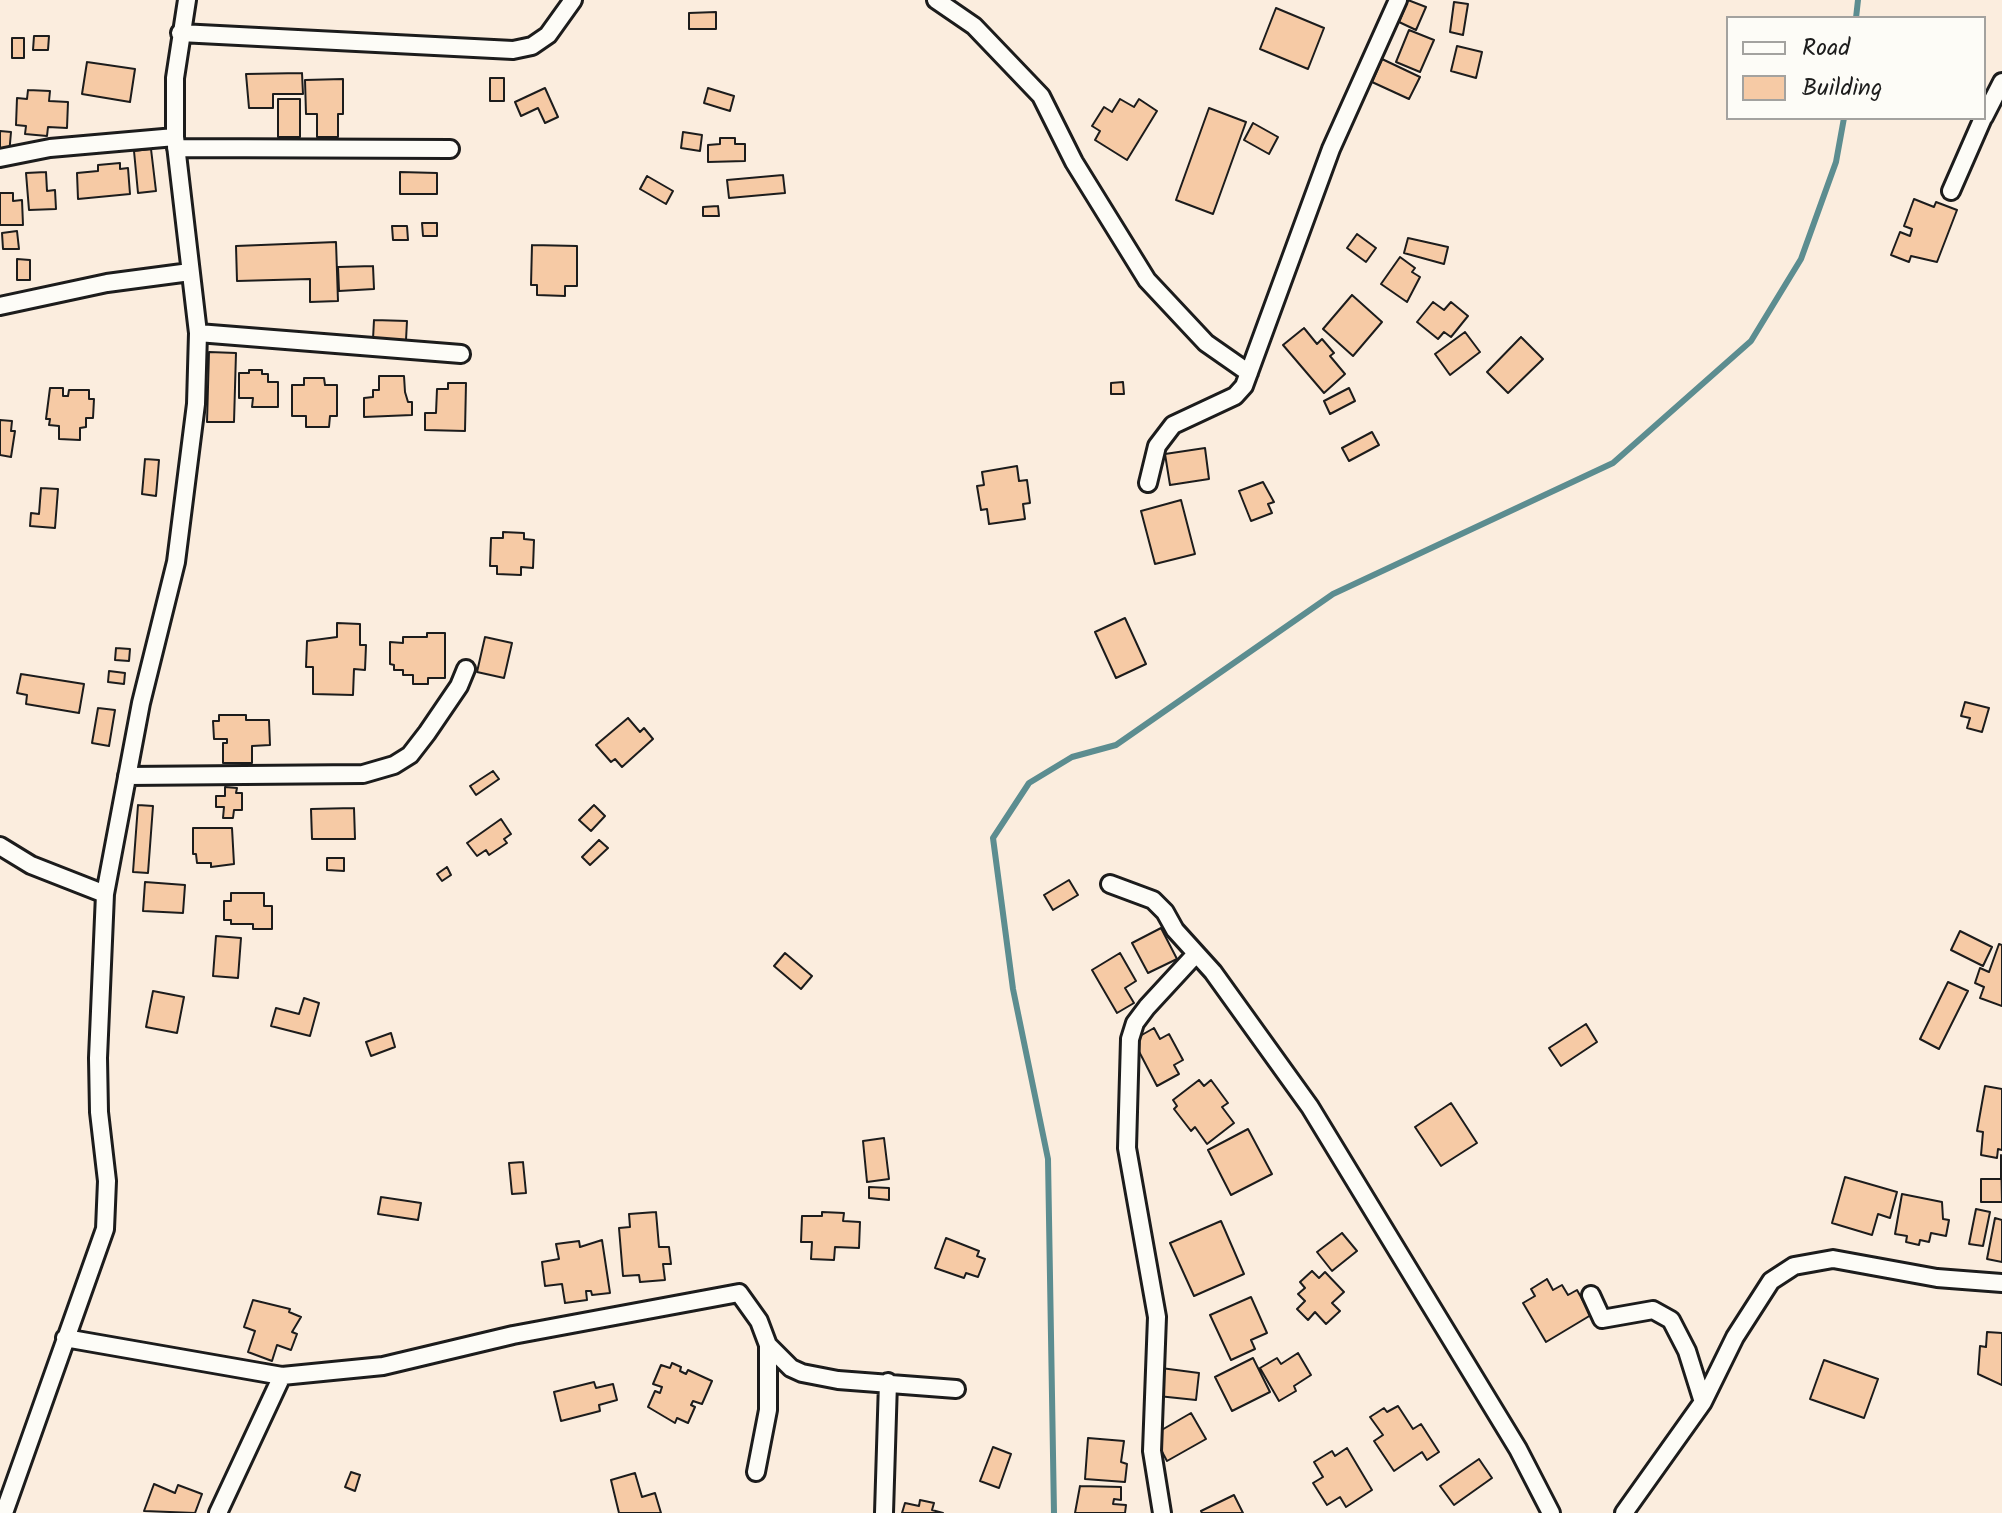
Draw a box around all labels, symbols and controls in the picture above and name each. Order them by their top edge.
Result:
legend [1726,16,1986,120]
text: Road [1802,29,1850,68]
text: Building [1802,69,1882,108]

